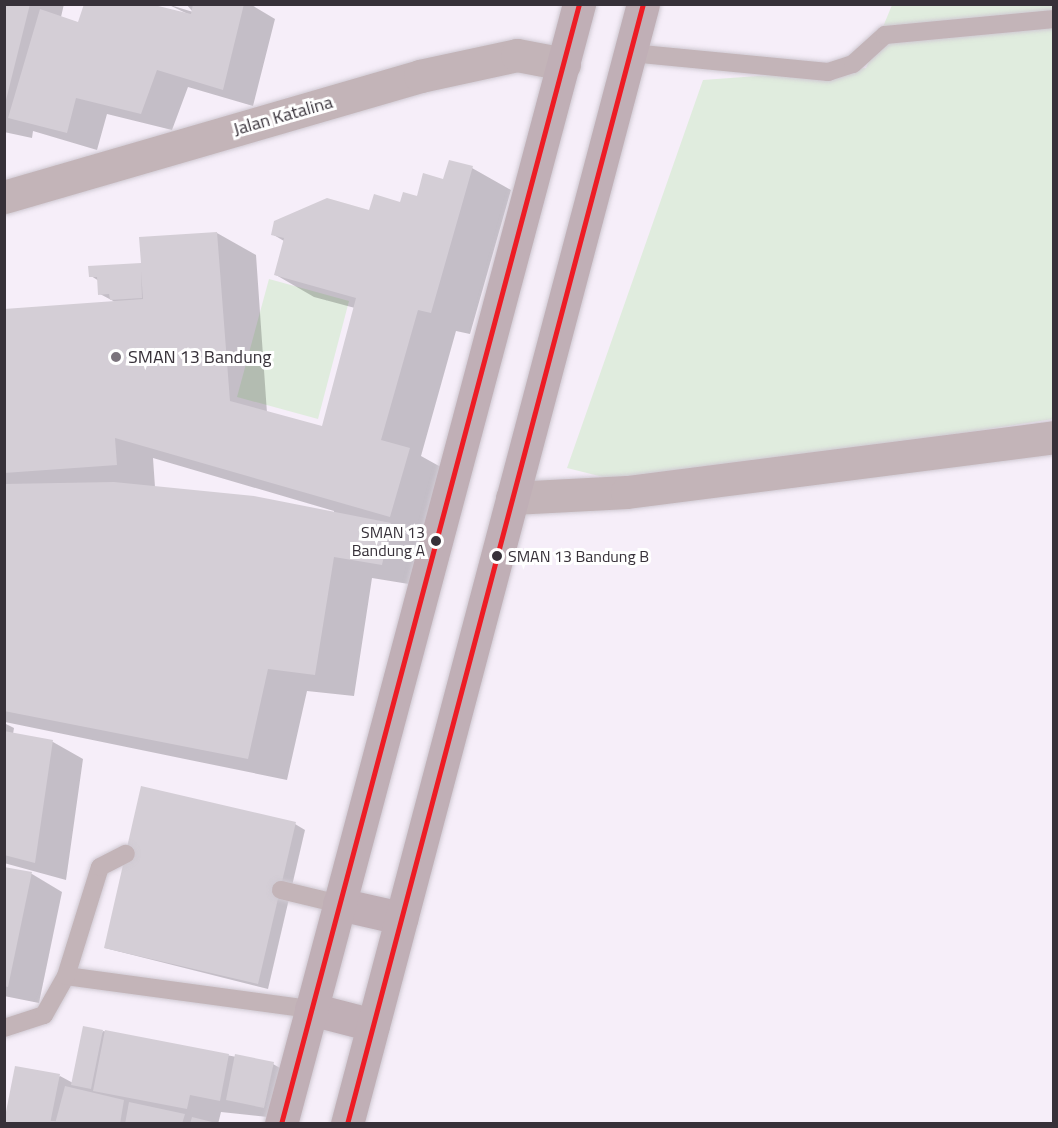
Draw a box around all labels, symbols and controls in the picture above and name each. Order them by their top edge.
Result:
street label: Jalan Katalina [231,92,335,140]
place label: SMAN 13 Bandung [128,346,272,368]
marker: SMAN 13 Bandung [109,350,123,364]
place label: SMAN 13 Bandung A [352,522,425,560]
marker: SMAN 13 Bandung A [430,535,442,547]
place label: SMAN 13 Bandung B [508,546,649,566]
marker: SMAN 13 Bandung B [491,550,503,562]

